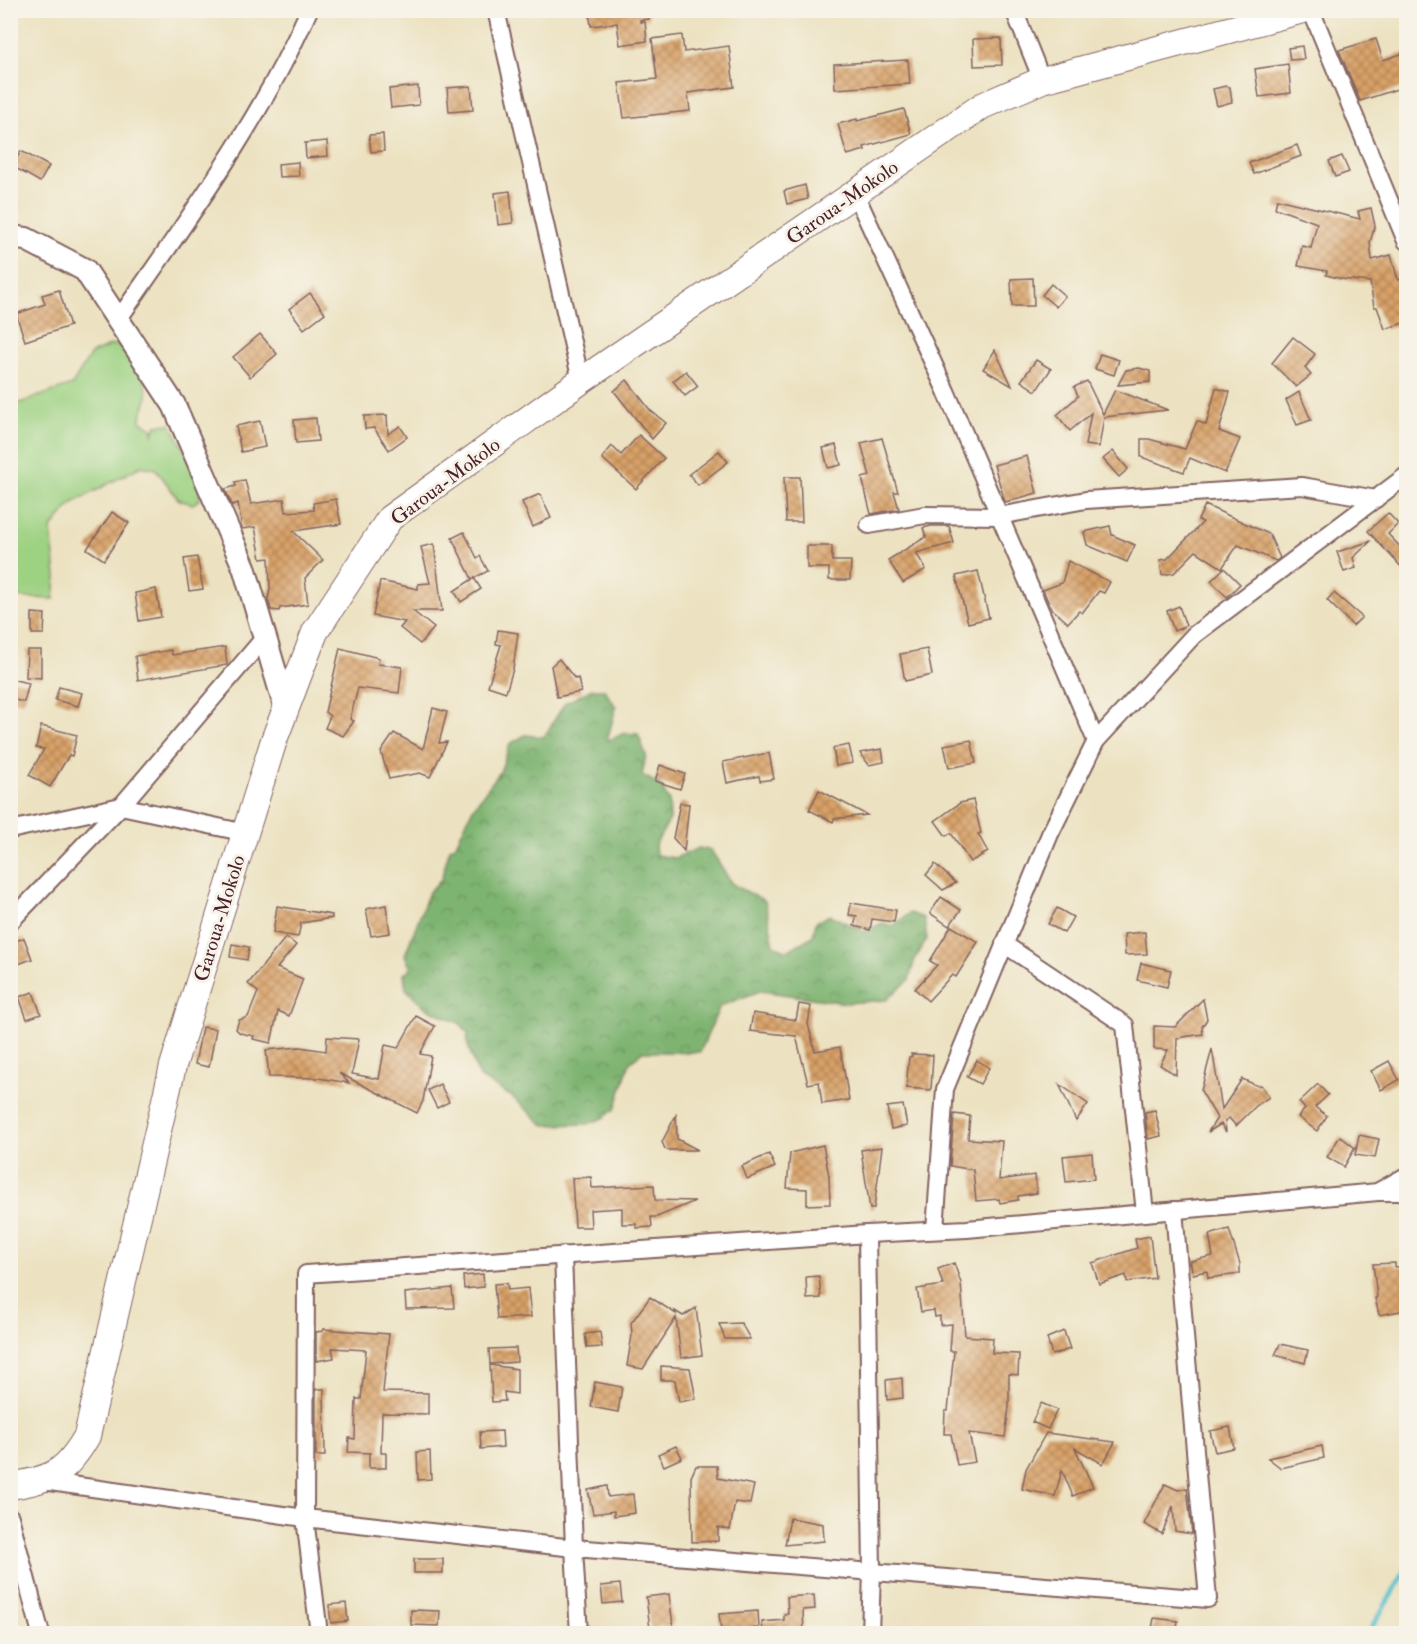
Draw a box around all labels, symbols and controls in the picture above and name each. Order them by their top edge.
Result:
street label: Garoua-Mokolo [781,155,903,250]
street label: Garoua-Mokolo [385,432,505,531]
street label: Garoua-Mokolo [188,852,251,984]

